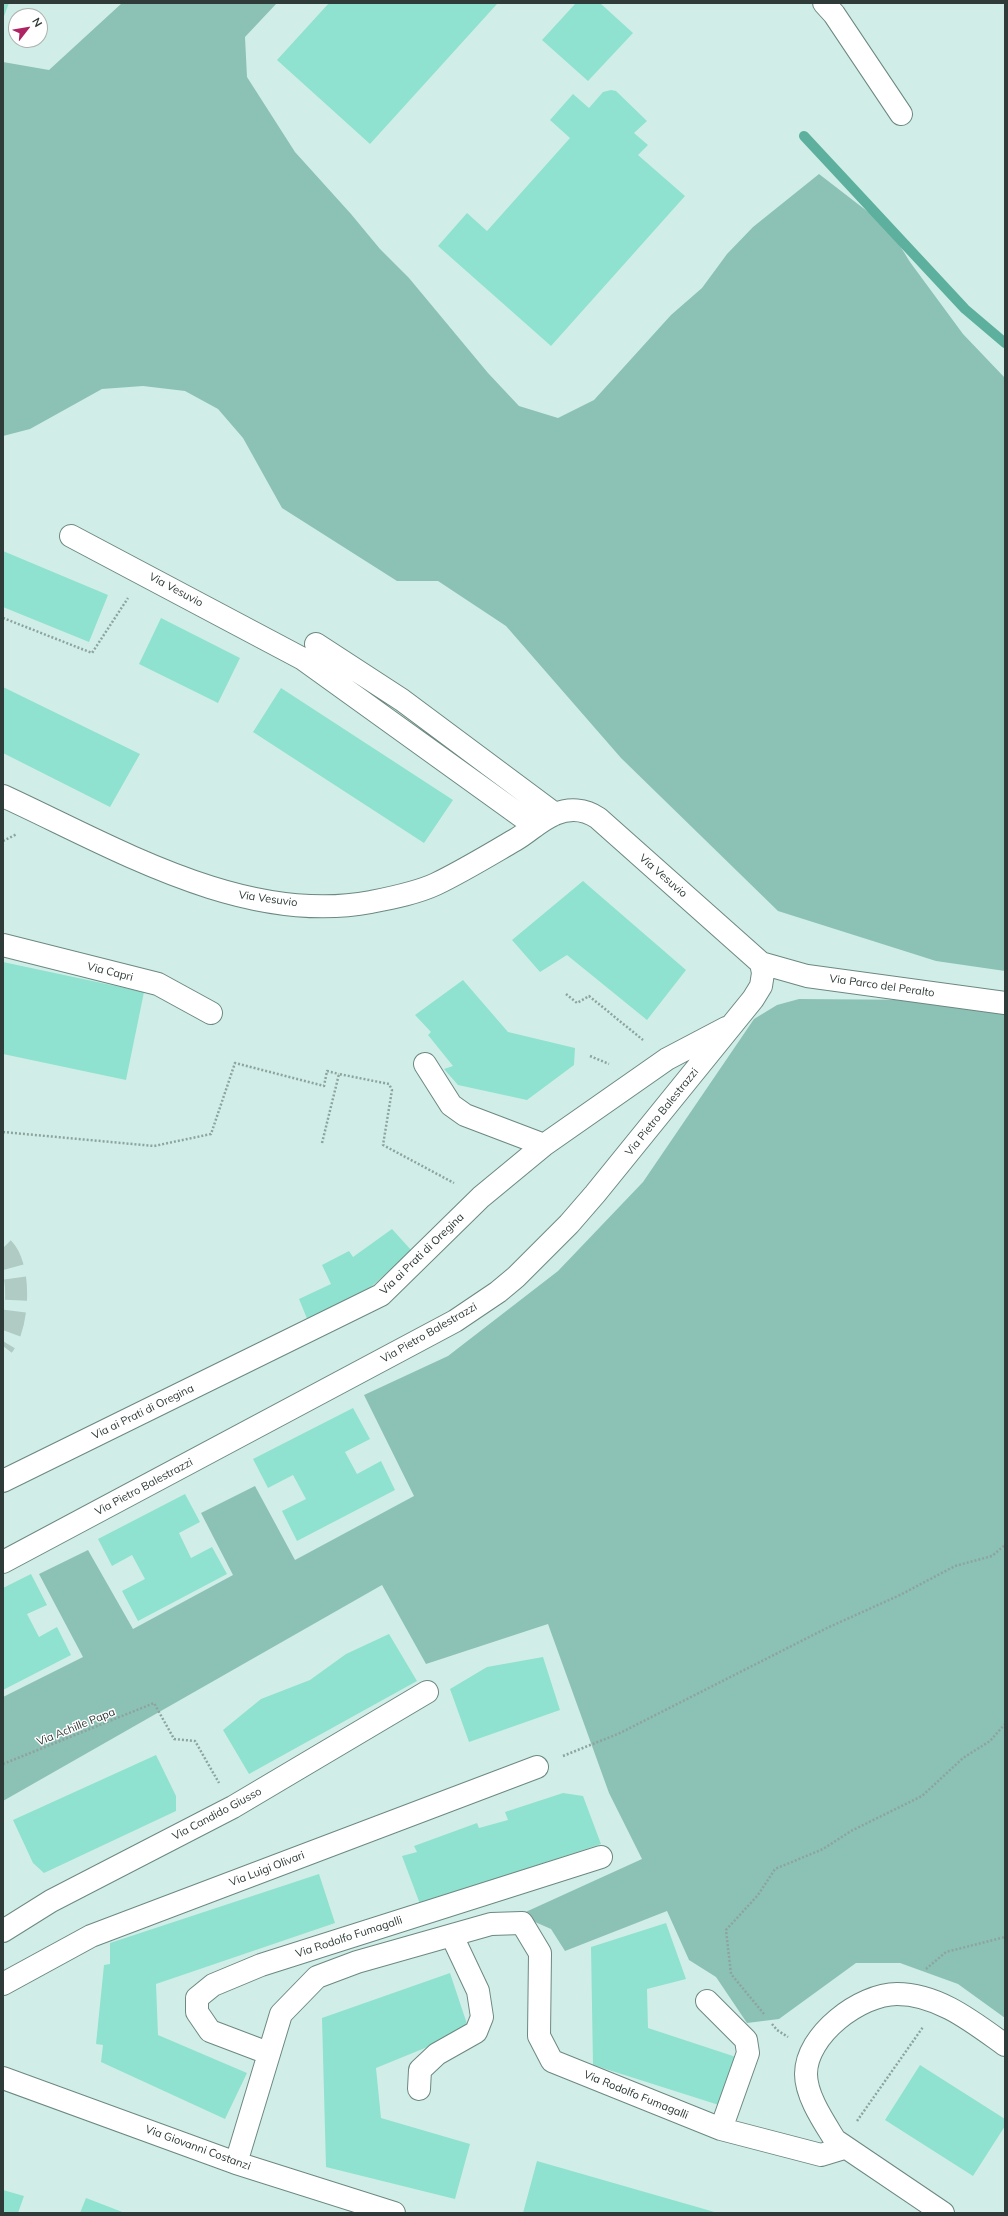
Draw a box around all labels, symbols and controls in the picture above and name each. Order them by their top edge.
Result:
north arrow [8,8,48,48]
text: N [29,15,46,30]
street label: Via Vesuvio [147,570,205,610]
street label: Via Vesuvio [636,852,690,900]
street label: Via Vesuvio [238,888,298,910]
street label: Via Capri [86,960,134,984]
street label: Via Parco del Peralto [829,972,935,1000]
street label: Via Pietro Balestrazzi [623,1066,701,1158]
street label: Via ai Prati di Oregina [377,1211,467,1297]
street label: Via Pietro Balestrazzi [379,1300,479,1366]
street label: Via ai Prati di Oregina [90,1382,196,1442]
street label: Via Pietro Balestrazzi [93,1456,195,1518]
street label: Via Achille Papa [35,1705,117,1749]
street label: Via Candido Giusso [170,1785,264,1843]
street label: Via Luigi Olivari [228,1849,306,1889]
street label: Via Rodolfo Fumagalli [294,1913,404,1961]
street label: Via Rodolfo Fumagalli [582,2068,690,2122]
street label: Via Giovanni Costanzi [143,2123,253,2173]

